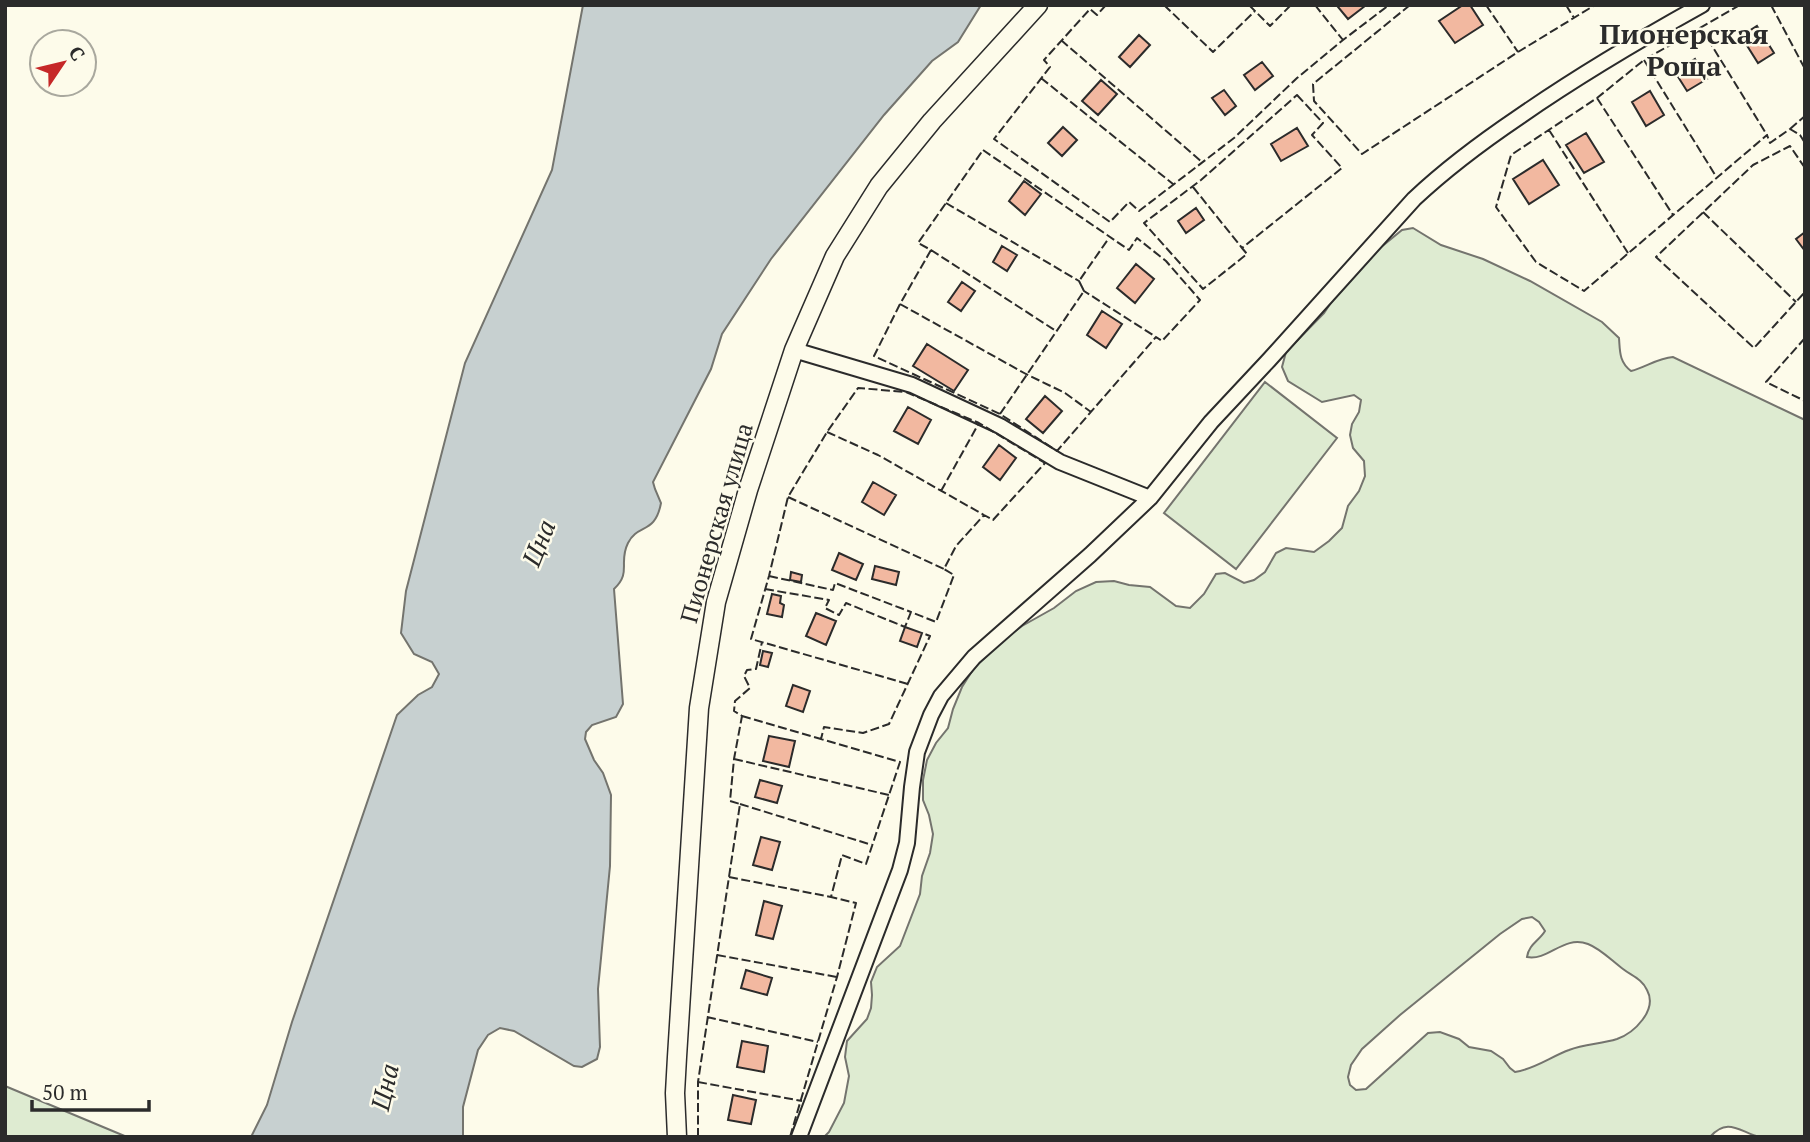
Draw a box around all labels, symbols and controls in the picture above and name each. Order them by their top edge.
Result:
district label: Пионерская Роща [1599,15,1769,84]
north arrow [28,28,98,98]
text: С [64,41,91,65]
street label: Пионерская улица [672,419,760,626]
water label: Цна [513,514,563,572]
water label: Цна [362,1060,406,1115]
scale bar [32,1068,149,1112]
text: 50 m [42,1078,88,1106]

